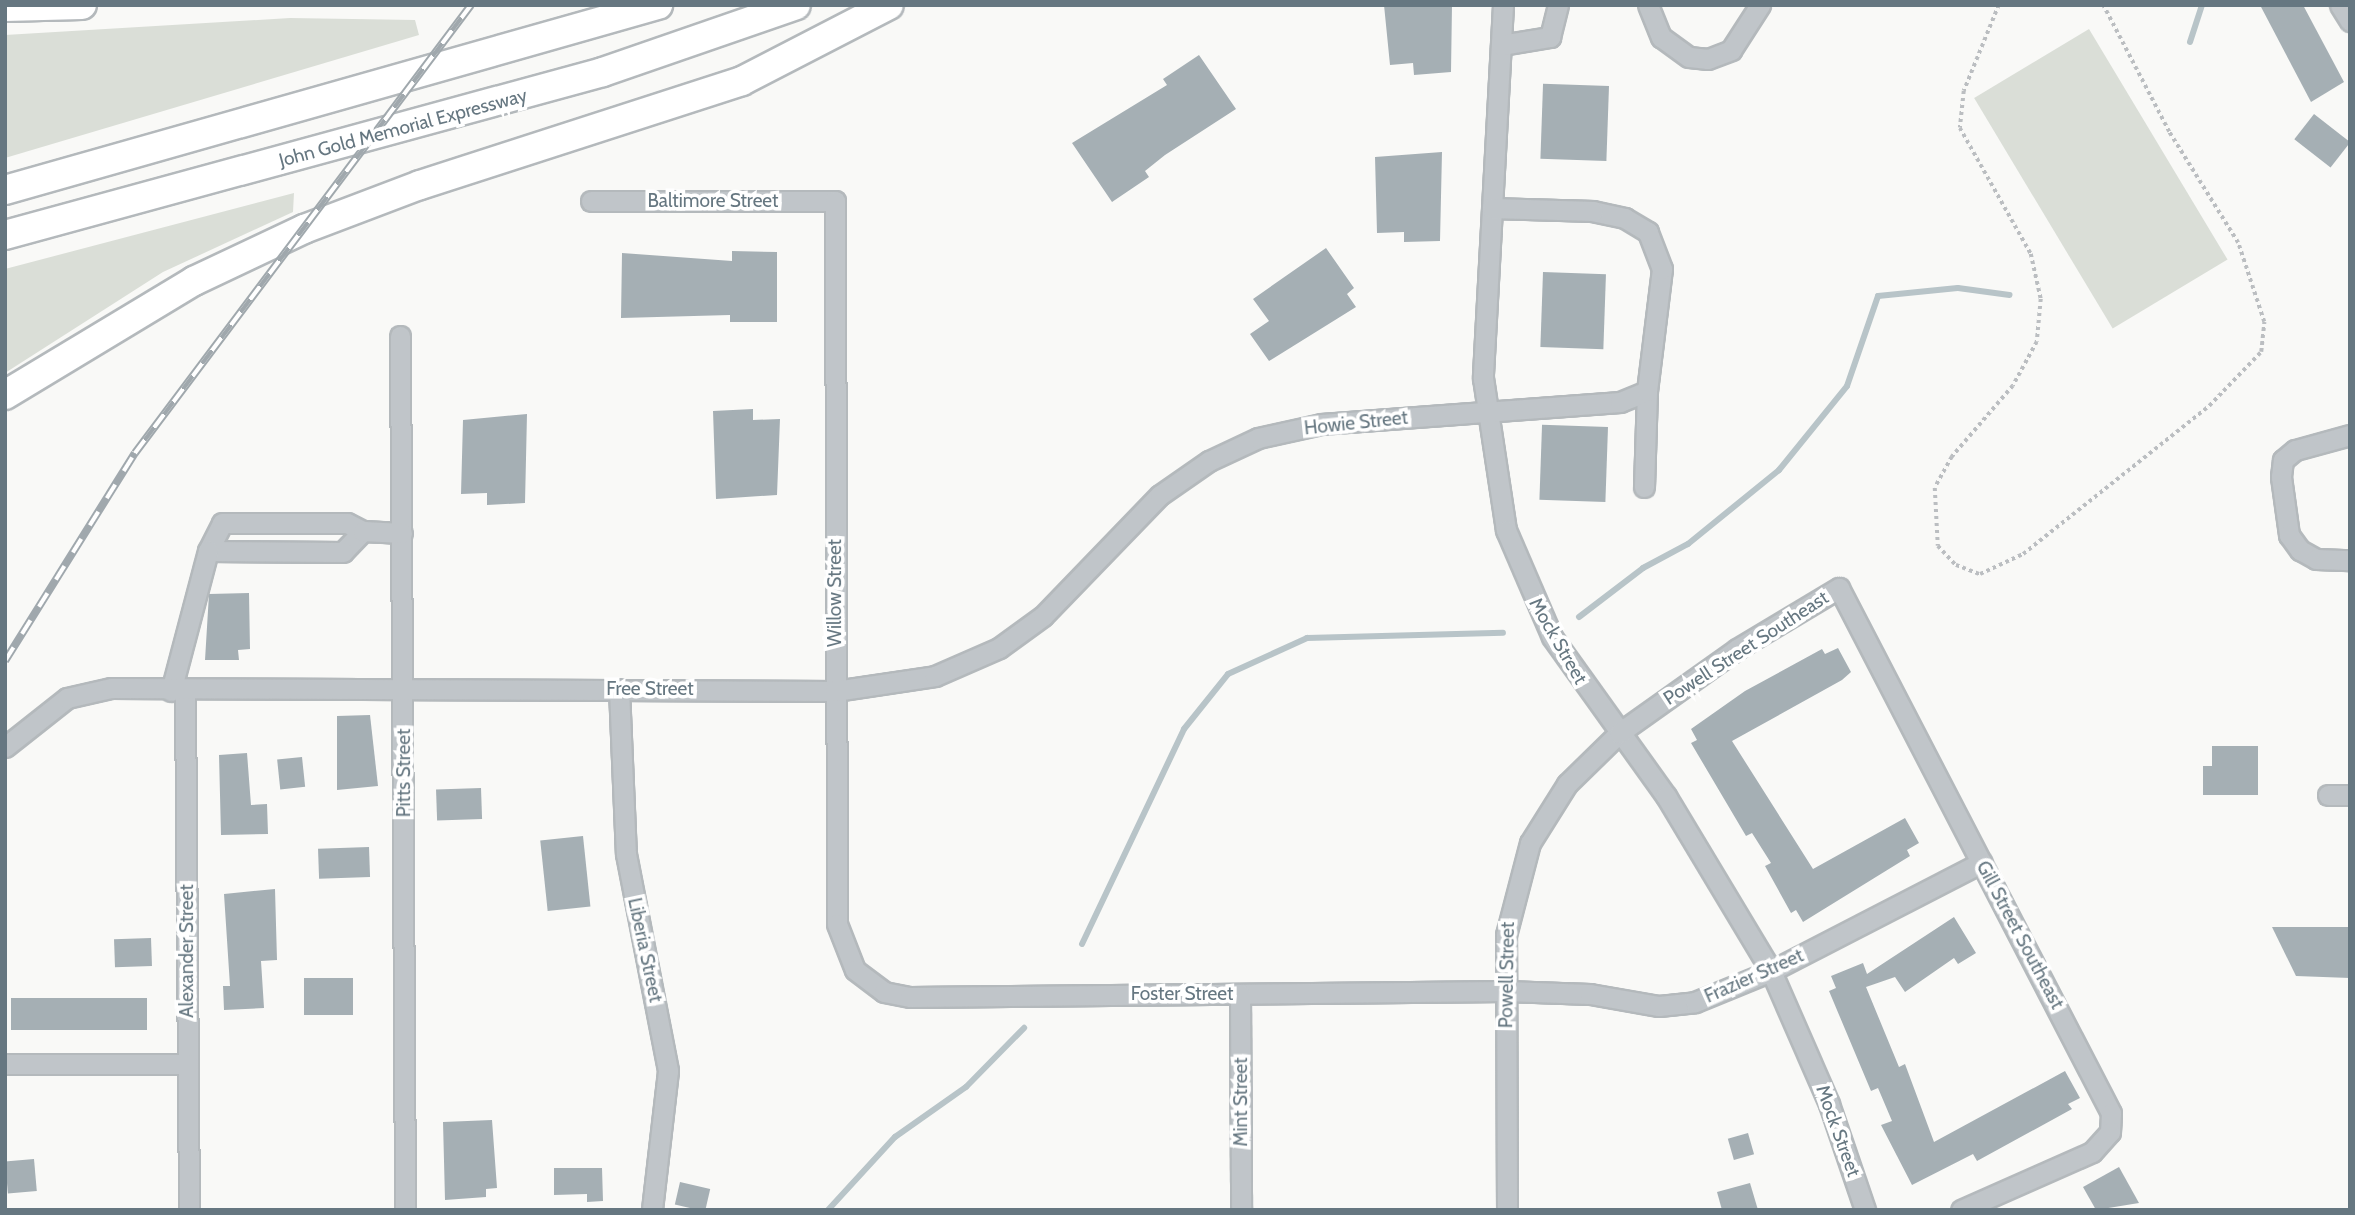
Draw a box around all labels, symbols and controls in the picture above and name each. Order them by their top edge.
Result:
street label: John Gold Memorial Expressway [276,84,530,172]
street label: Baltimore Street [648,190,778,212]
street label: Howie Street [1303,406,1409,440]
street label: Willow Street [824,539,846,647]
street label: Powell Street Southeast [1659,586,1833,710]
street label: Mock Street [1524,594,1592,688]
street label: Free Street [606,678,694,700]
street label: Pitts Street [393,729,415,817]
street label: Gill Street Southeast [1971,857,2069,1013]
street label: Alexander Street [176,884,198,1018]
street label: Liberia Street [623,896,667,1004]
street label: Powell Street [1495,922,1519,1028]
street label: Frazier Street [1701,944,1807,1008]
street label: Foster Street [1131,983,1233,1005]
street label: Mint Street [1230,1057,1252,1147]
street label: Mock Street [1811,1082,1865,1180]

